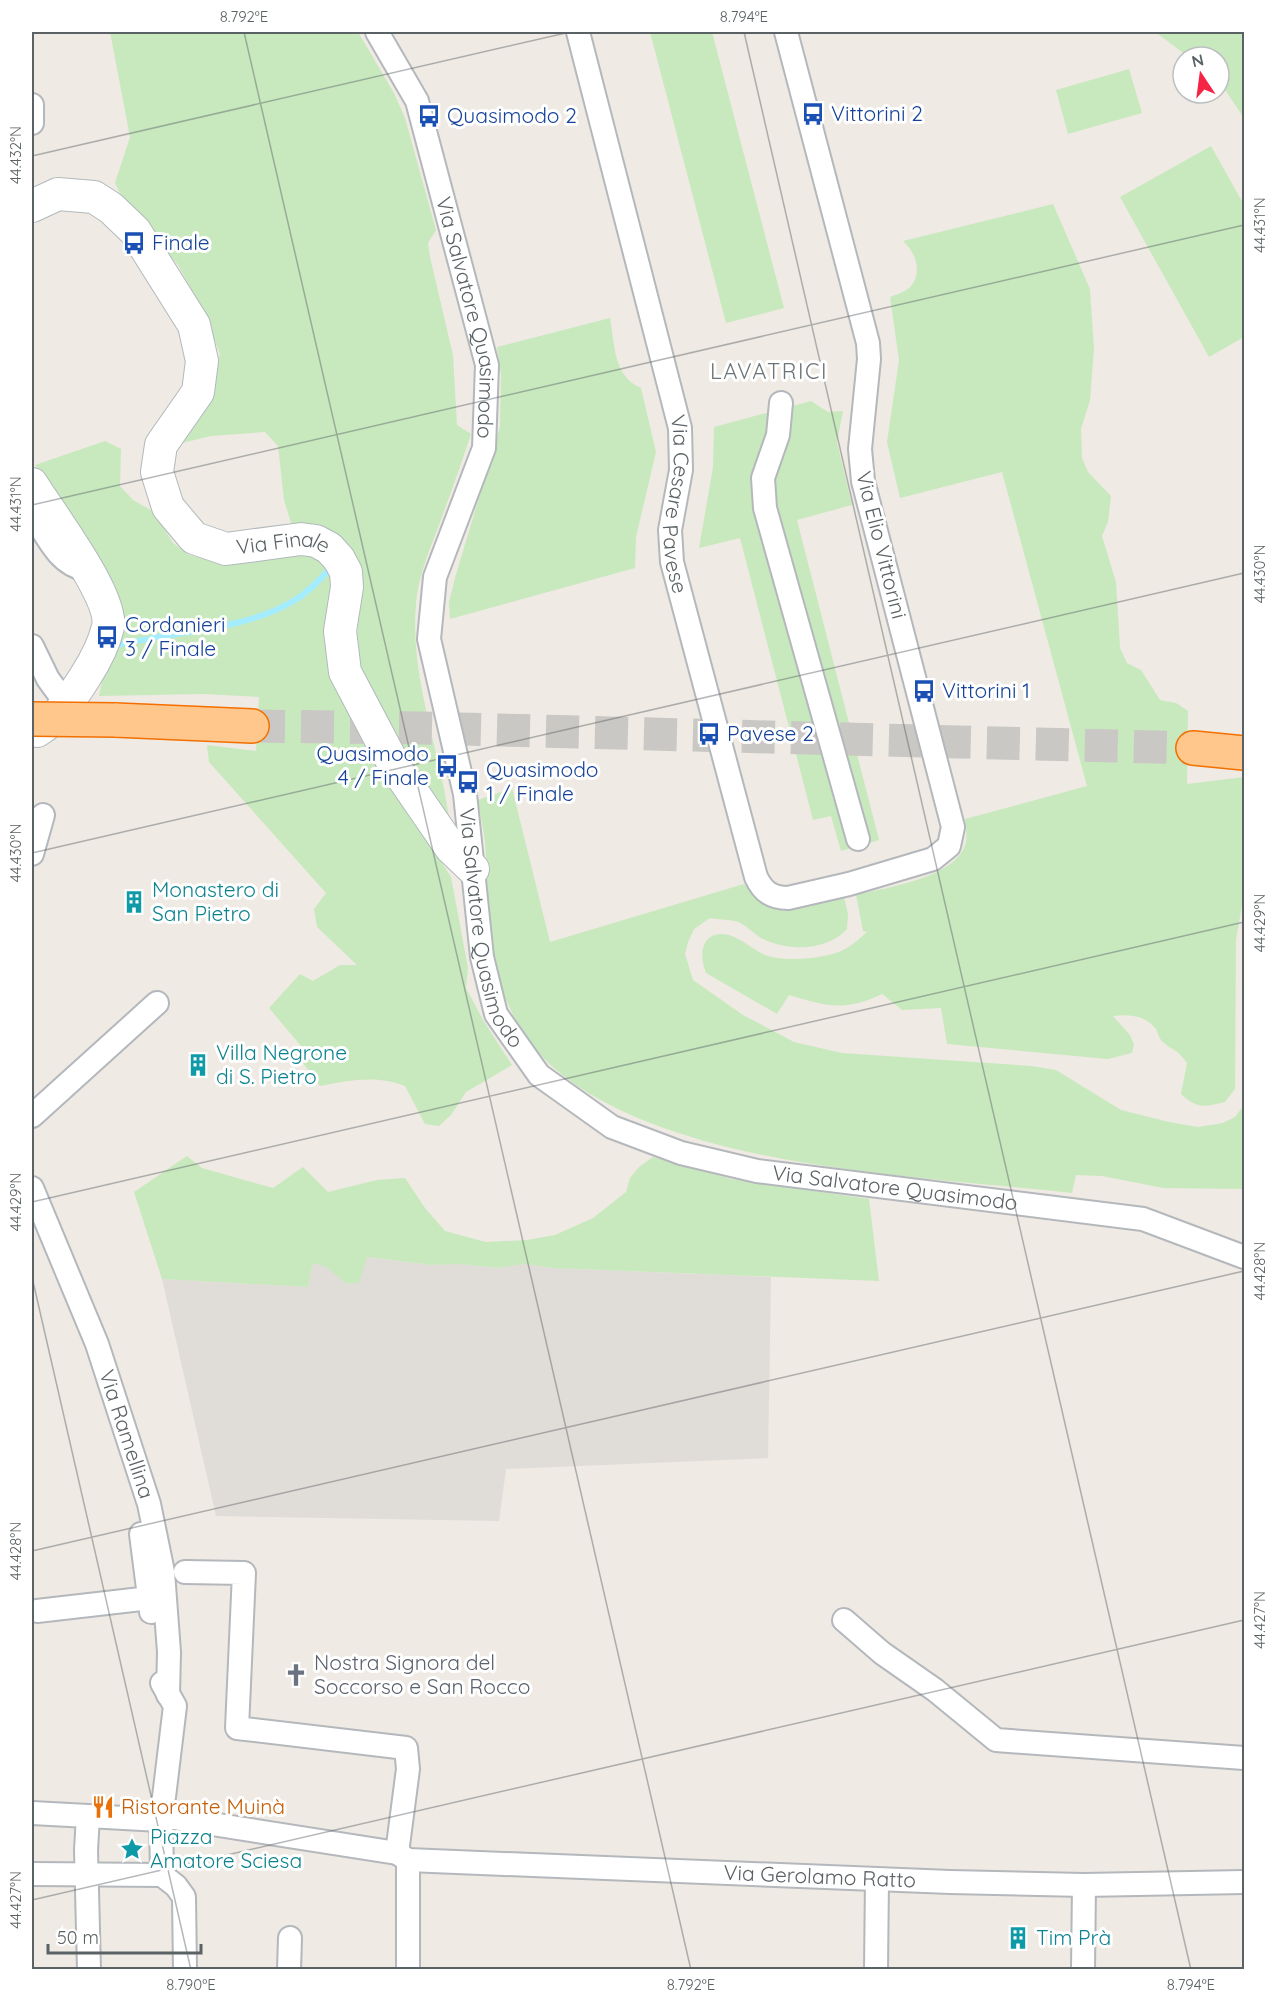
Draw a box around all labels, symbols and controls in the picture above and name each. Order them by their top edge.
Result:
text: 8.792°E [220,7,268,26]
text: 8.794°E [720,7,768,26]
north arrow [1171,45,1231,105]
text: N [1190,49,1206,71]
place label: Vittorini 2 [831,100,923,126]
bus stop icon: Vittorini 2 [800,101,826,127]
place label: Quasimodo 2 [447,102,577,128]
bus stop icon: Quasimodo 2 [416,103,442,129]
text: 44.432°N [6,126,25,184]
street label: Via Salvatore Quasimodo [431,194,501,439]
text: 44.431°N [1250,197,1269,253]
place label: Finale [152,229,210,255]
bus stop icon: Finale [121,230,147,256]
district label: LAVATRICI [710,357,828,385]
street label: Via Cesare Pavese [658,412,696,596]
street label: Via Elio Vittorini [851,468,913,621]
text: 44.431°N [6,476,25,532]
street label: Via Finale [234,525,335,560]
text: 44.430°N [1250,545,1269,603]
place label: Cordanieri 3 / Finale [125,611,226,661]
bus stop icon: Cordanieri 3 / Finale [94,624,120,650]
place label: Vittorini 1 [942,677,1030,703]
bus stop icon: Vittorini 1 [911,678,937,704]
place label: Pavese 2 [727,720,814,746]
bus stop icon: Pavese 2 [696,721,722,747]
place label: Quasimodo 4 / Finale [316,740,429,790]
bus stop icon: Quasimodo 4 / Finale [434,753,460,779]
place label: Quasimodo 1 / Finale [486,756,599,806]
bus stop icon: Quasimodo 1 / Finale [455,769,481,795]
street label: Via Salvatore Quasimodo [455,807,530,1053]
text: 44.430°N [6,824,25,882]
place label: Monastero di San Pietro [152,876,279,926]
building icon: Monastero di San Pietro [121,889,147,915]
text: 44.429°N [1250,894,1269,952]
place label: Villa Negrone di S. Pietro [216,1039,347,1089]
building icon: Villa Negrone di S. Pietro [185,1052,211,1078]
street label: Via Salvatore Quasimodo [771,1159,1019,1215]
text: 44.429°N [6,1173,25,1231]
text: 44.428°N [1250,1242,1269,1300]
street label: Via Ramellina [94,1366,160,1502]
text: 44.428°N [6,1522,25,1580]
text: 44.427°N [1250,1591,1269,1649]
place label: Nostra Signora del Soccorso e San Rocco [314,1649,530,1699]
church icon: Nostra Signora del Soccorso e San Rocco [283,1662,309,1688]
place label: Ristorante Muinà [121,1793,285,1819]
restaurant icon: Ristorante Muinà [90,1794,116,1820]
place label: Piazza Amatore Sciesa [150,1823,302,1873]
place icon: Piazza Amatore Sciesa [119,1836,145,1862]
street label: Via Gerolamo Ratto [723,1859,917,1893]
text: 44.427°N [6,1871,25,1929]
scale bar [48,1917,201,1955]
place label: Tim Prà [1036,1924,1111,1950]
building icon: Tim Prà [1005,1925,1031,1951]
text: 50 m [57,1926,99,1949]
text: 8.790°E [166,1975,216,1994]
text: 8.792°E [667,1975,715,1994]
text: 8.794°E [1167,1975,1215,1994]

